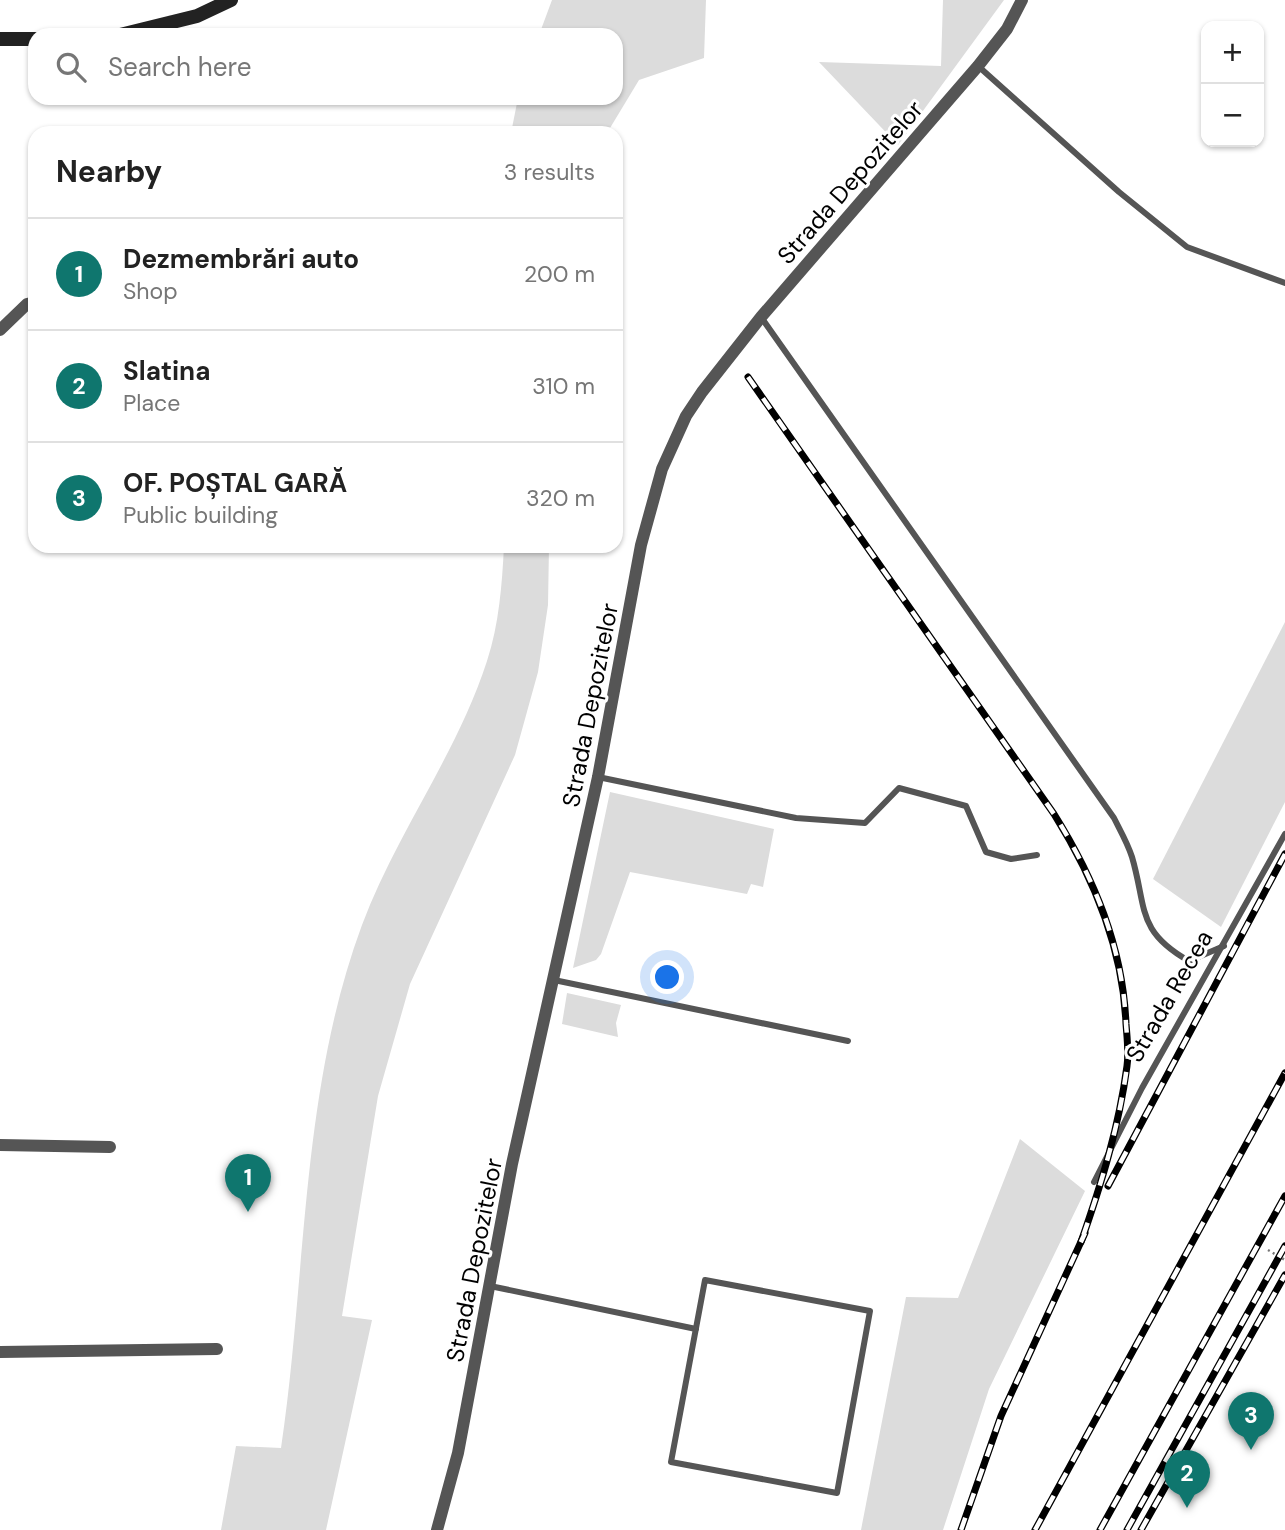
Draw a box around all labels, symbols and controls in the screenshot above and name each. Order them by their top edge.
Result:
map controls [1201,21,1264,147]
button: + [1201,21,1264,84]
search box [28,28,623,105]
icon: search [52,48,90,86]
text: Search here [108,50,251,84]
button: − [1201,84,1264,147]
street label: Strada Depozitelor [770,94,930,270]
text: Nearby [56,152,162,191]
text: 3 results [504,157,595,187]
text: Dezmembrări auto [123,242,359,276]
text: 1 [75,259,83,289]
text: 200 m [524,259,595,289]
text: Shop [123,276,178,306]
text: Slatina [123,354,210,388]
text: 2 [72,371,86,401]
text: 310 m [532,371,595,401]
text: Place [123,388,180,418]
text: OF. POȘTAL GARĂ [123,466,347,500]
text: 3 [72,483,86,513]
text: 320 m [526,483,595,513]
text: Public building [123,500,278,530]
street label: Strada Depozitelor [555,600,625,810]
street label: Strada Recea [1119,924,1219,1068]
your location [650,960,684,994]
pin: 1 [225,1154,271,1212]
street label: Strada Depozitelor [439,1155,509,1365]
pin: 3 [1228,1392,1274,1450]
pin: 2 [1164,1450,1210,1508]

